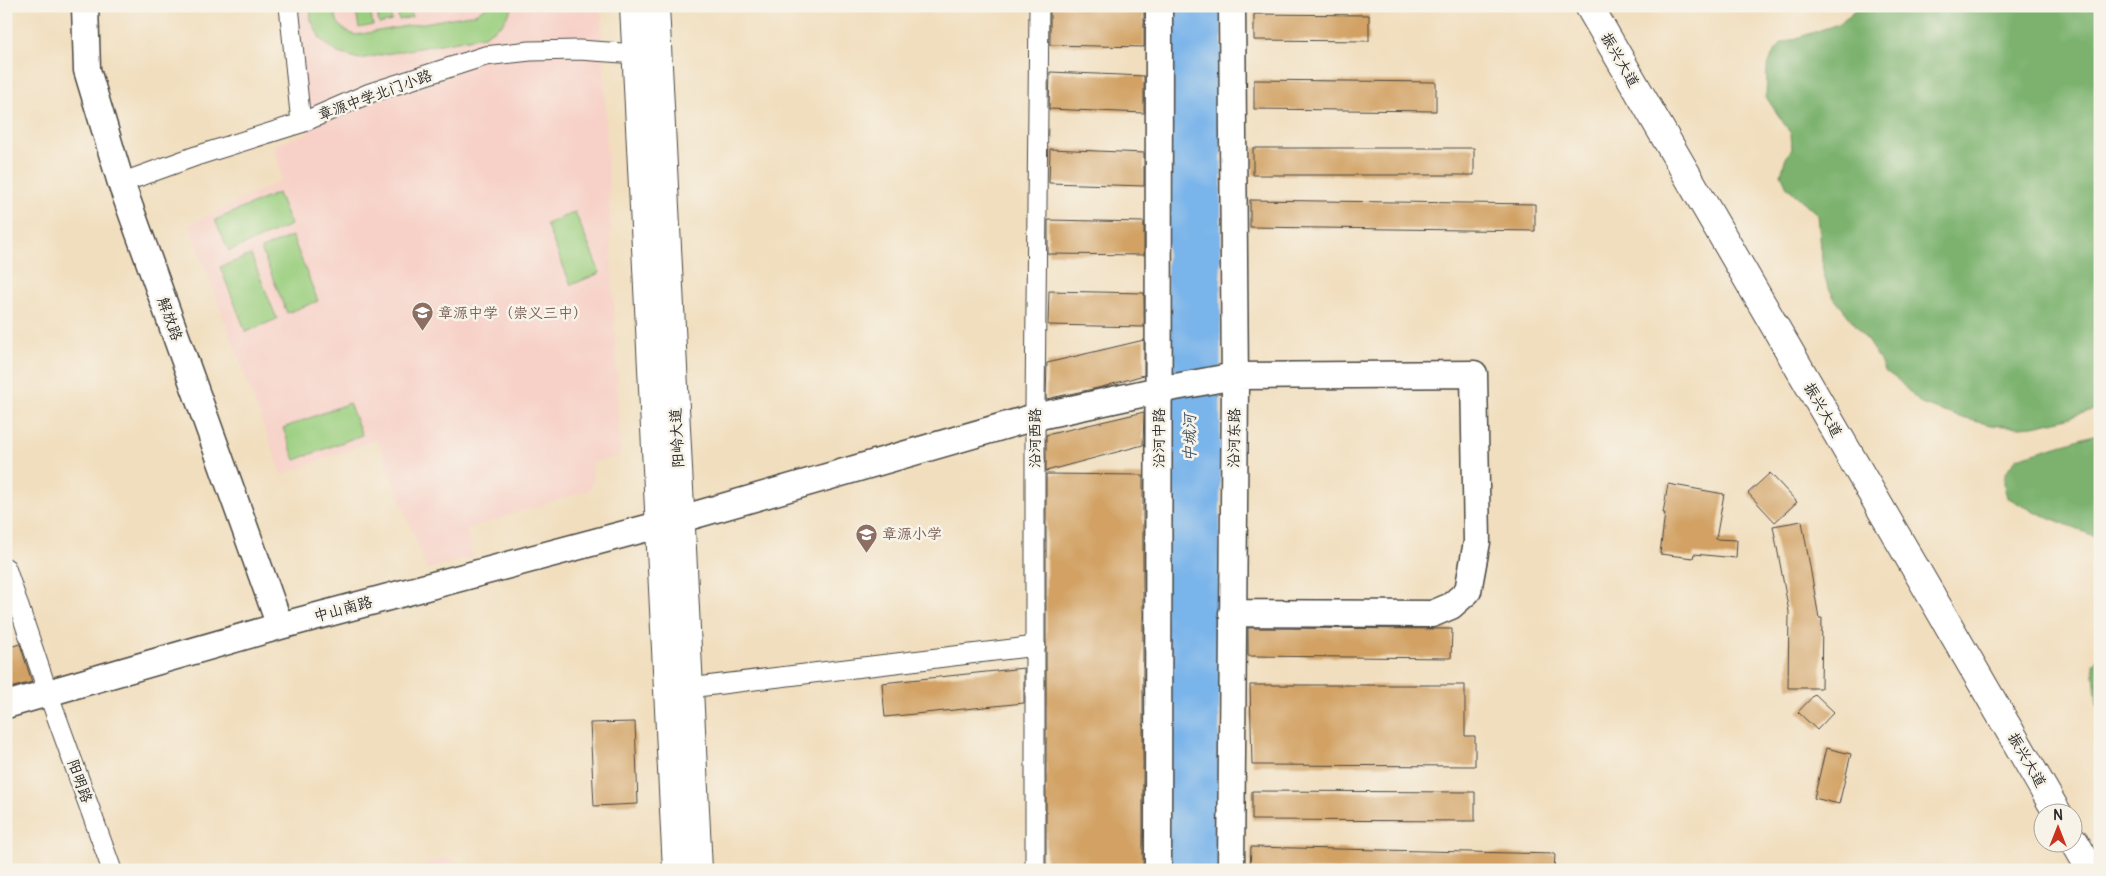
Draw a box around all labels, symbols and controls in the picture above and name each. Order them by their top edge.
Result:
street label: 振兴大道 [1596,30,1643,91]
street label: 章源中学北门小路 [316,66,435,125]
street label: 解放路 [153,295,186,344]
school or university icon: 章源中学（崇义三中） [410,301,434,332]
place label: 章源中学（崇义三中） [438,304,588,323]
street label: 振兴大道 [1799,380,1846,441]
street label: 阳岭大道 [666,408,689,468]
street label: 沿河西路 [1026,408,1045,468]
street label: 沿河中路 [1150,408,1169,468]
street label: 沿河东路 [1224,408,1245,468]
water label: 中城河 [1180,411,1200,462]
school or university icon: 章源小学 [854,522,878,553]
place label: 章源小学 [882,525,942,544]
street label: 中山南路 [312,593,375,626]
street label: 振兴大道 [2003,730,2050,791]
street label: 阳明路 [63,757,96,806]
north arrow [2034,804,2084,854]
text: N [2053,807,2063,824]

